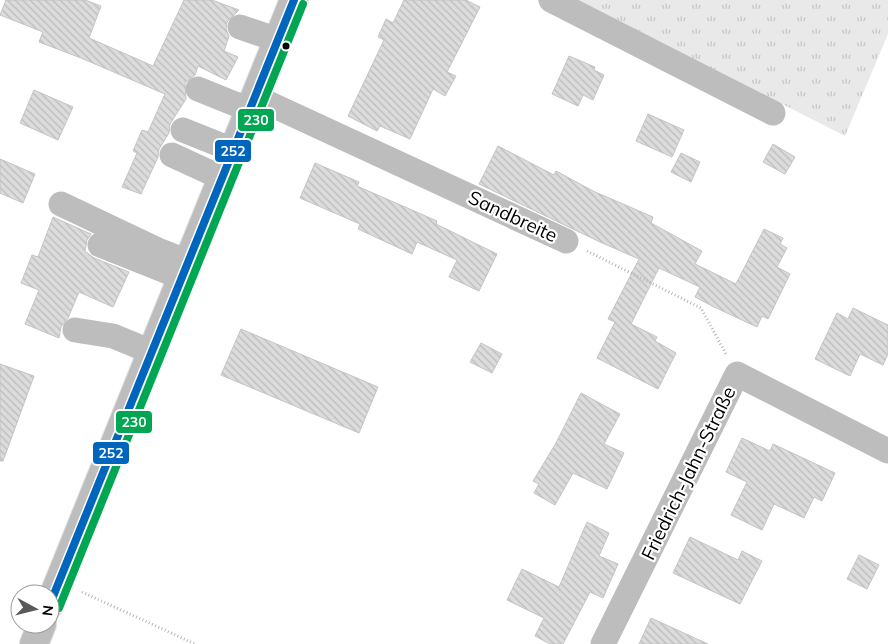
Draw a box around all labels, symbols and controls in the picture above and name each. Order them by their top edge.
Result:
unlabelled marker [281,41,291,51]
line badge: 230 [237,108,275,132]
text: 230 [243,111,269,129]
line badge: 252 [214,139,252,163]
text: 252 [220,142,246,160]
street label: Sandbreite [465,185,561,247]
street label: Friedrich-Jahn-Straße [636,382,740,564]
line badge: 230 [115,410,153,434]
text: 230 [121,413,147,431]
line badge: 252 [92,441,130,465]
text: 252 [98,444,124,462]
north arrow [10,584,60,634]
text: N [38,604,57,617]

